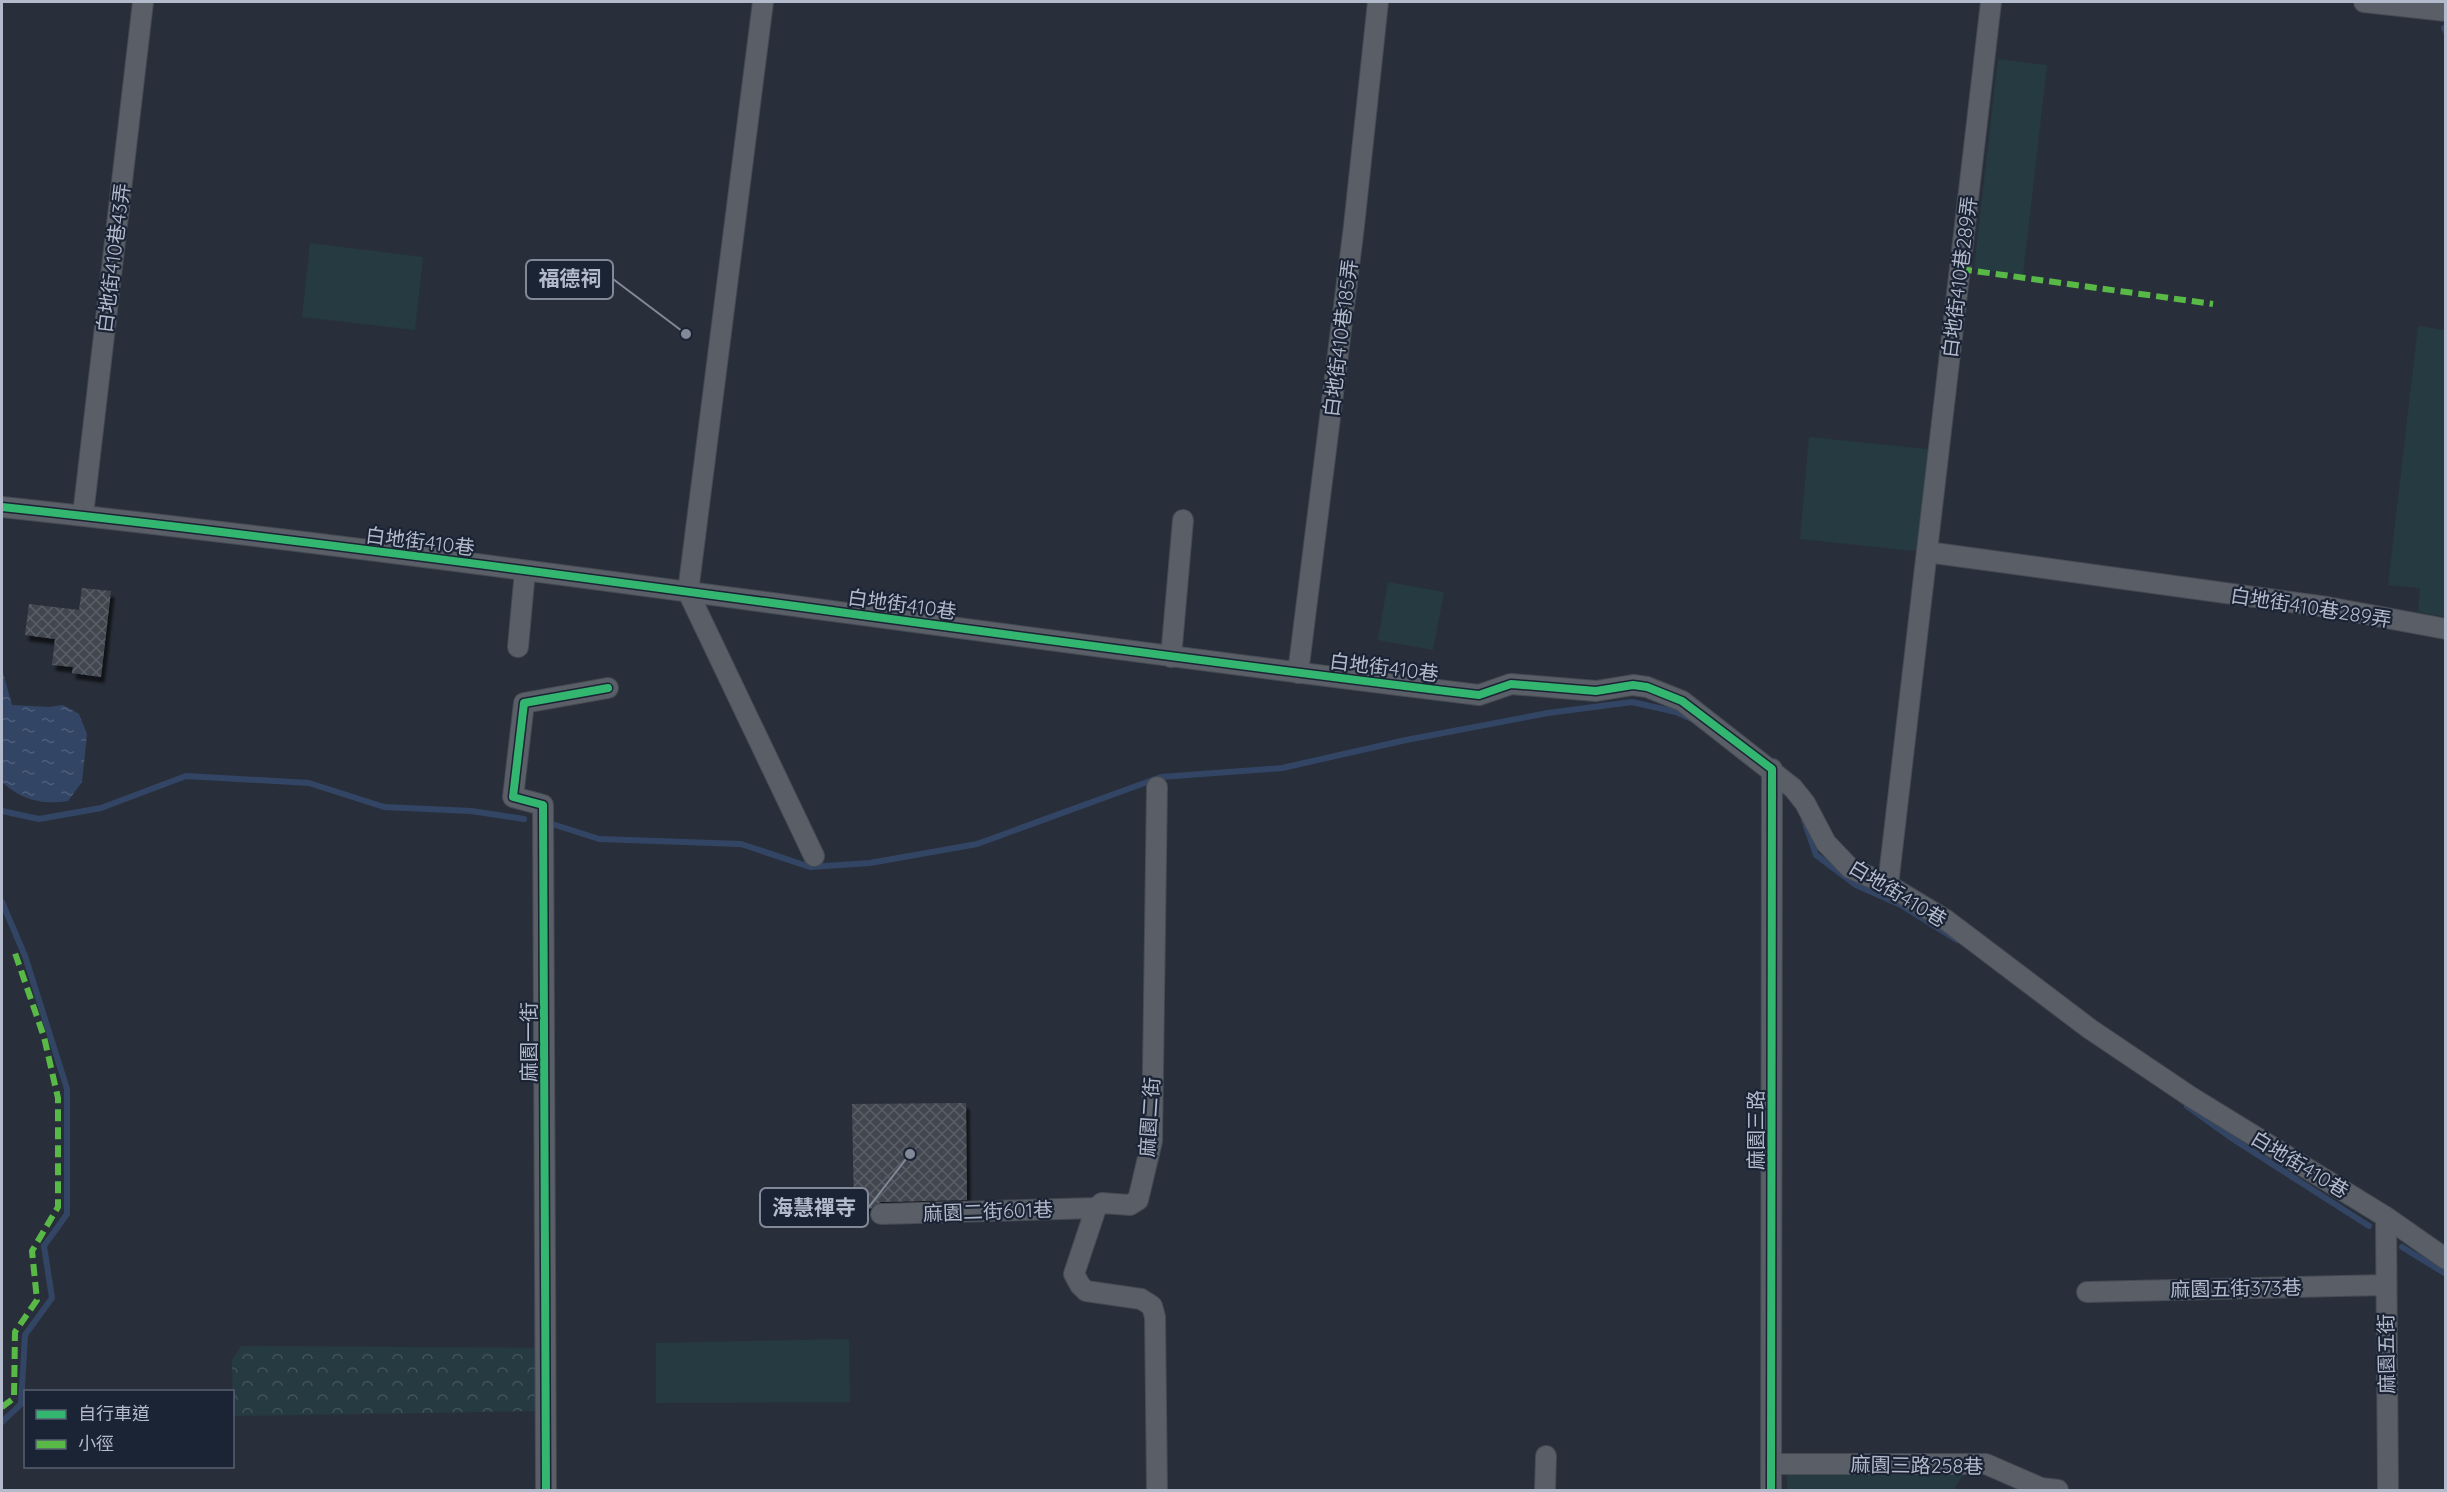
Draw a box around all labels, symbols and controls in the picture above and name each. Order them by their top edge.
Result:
street label: 白地街410巷43弄 [91,182,135,334]
street label: 白地街410巷289弄 [1937,195,1981,359]
street label: 白地街410巷185弄 [1318,258,1362,418]
callout: 福德祠 [526,260,613,299]
text: 福德祠 [539,265,602,291]
street label: 白地街410巷 [364,522,476,560]
street label: 白地街410巷289弄 [2229,582,2393,632]
street label: 白地街410巷 [846,584,958,624]
street label: 白地街410巷 [1328,648,1440,686]
street label: 白地街410巷 [1845,854,1951,932]
street label: 麻園一街 [516,1002,541,1082]
street label: 麻園二街 [1134,1076,1164,1158]
street label: 麻園三路 [1743,1090,1768,1170]
street label: 白地街410巷 [2247,1125,2353,1203]
callout: 海慧禪寺 [760,1188,868,1227]
text: 海慧禪寺 [772,1194,856,1220]
street label: 麻園二街601巷 [923,1196,1053,1226]
street label: 麻園五街373巷 [2170,1274,2302,1302]
street label: 麻園五街 [2373,1314,2399,1394]
legend [24,1390,234,1468]
text: 自行車道 [78,1402,150,1425]
text: 小徑 [78,1432,114,1455]
street label: 麻園三路258巷 [1850,1451,1984,1479]

